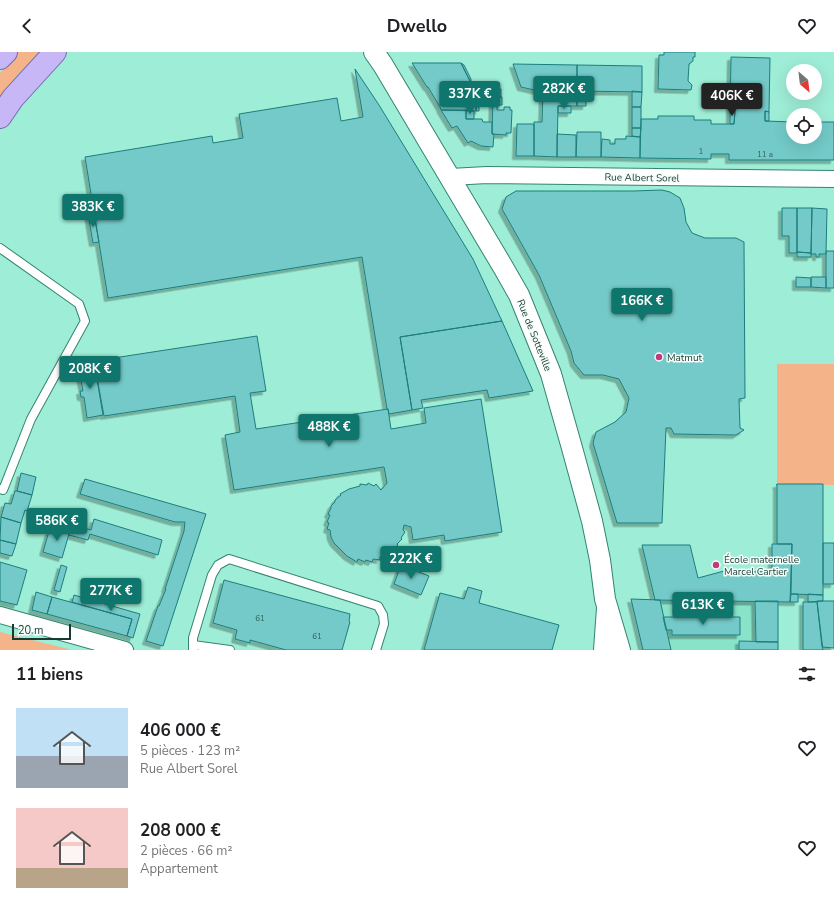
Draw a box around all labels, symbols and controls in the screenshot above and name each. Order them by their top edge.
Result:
text: Dwello [387,14,447,38]
icon: back [16,15,38,37]
icon: heart [796,15,818,37]
north arrow [786,64,822,100]
map controls [786,64,822,144]
pin: 282K € [531,76,597,110]
text: 282K € [542,80,586,98]
pin: 337K € [437,81,503,115]
pin: 406K € [699,83,765,117]
text: 337K € [448,85,492,103]
text: 406K € [710,87,754,105]
button: locate [786,108,822,144]
house number: 1 [699,146,704,157]
house number: 11 a [757,149,773,160]
street label: Rue Albert Sorel [604,170,680,186]
pin: 383K € [60,194,126,228]
text: 383K € [71,198,115,216]
pin: 166K € [609,288,675,322]
text: 166K € [620,292,664,310]
street label: Rue de Sotteville [513,297,555,373]
place label: Matmut [667,351,703,365]
marker: Matmut [654,352,664,362]
pin: 208K € [57,356,123,390]
text: 208K € [68,360,112,378]
pin: 488K € [296,414,362,448]
text: 488K € [307,418,351,436]
pin: 586K € [24,508,90,542]
text: 586K € [35,512,79,530]
pin: 222K € [378,546,444,580]
text: 222K € [389,550,433,568]
place label: École maternelle Marcel Cartier [724,553,799,579]
marker: École maternelle Marcel Cartier [711,560,721,570]
pin: 277K € [78,578,144,612]
text: 277K € [89,582,133,600]
pin: 613K € [670,592,736,626]
text: 613K € [681,596,725,614]
house number: 61 [255,613,265,624]
scale bar [12,622,71,641]
text: 20 m [18,623,43,638]
house number: 61 [312,631,322,642]
text: 11 biens [16,663,83,686]
icon: filters [796,663,818,685]
text: 406 000 € [140,719,221,742]
icon: home [48,724,96,772]
icon: heart [796,737,818,759]
text: 5 pièces · 123 m² [140,742,240,760]
text: Rue Albert Sorel [140,760,238,778]
text: 208 000 € [140,819,221,842]
icon: home [48,824,96,872]
icon: heart [796,837,818,859]
text: 2 pièces · 66 m² [140,842,232,860]
text: Appartement [140,860,218,878]

